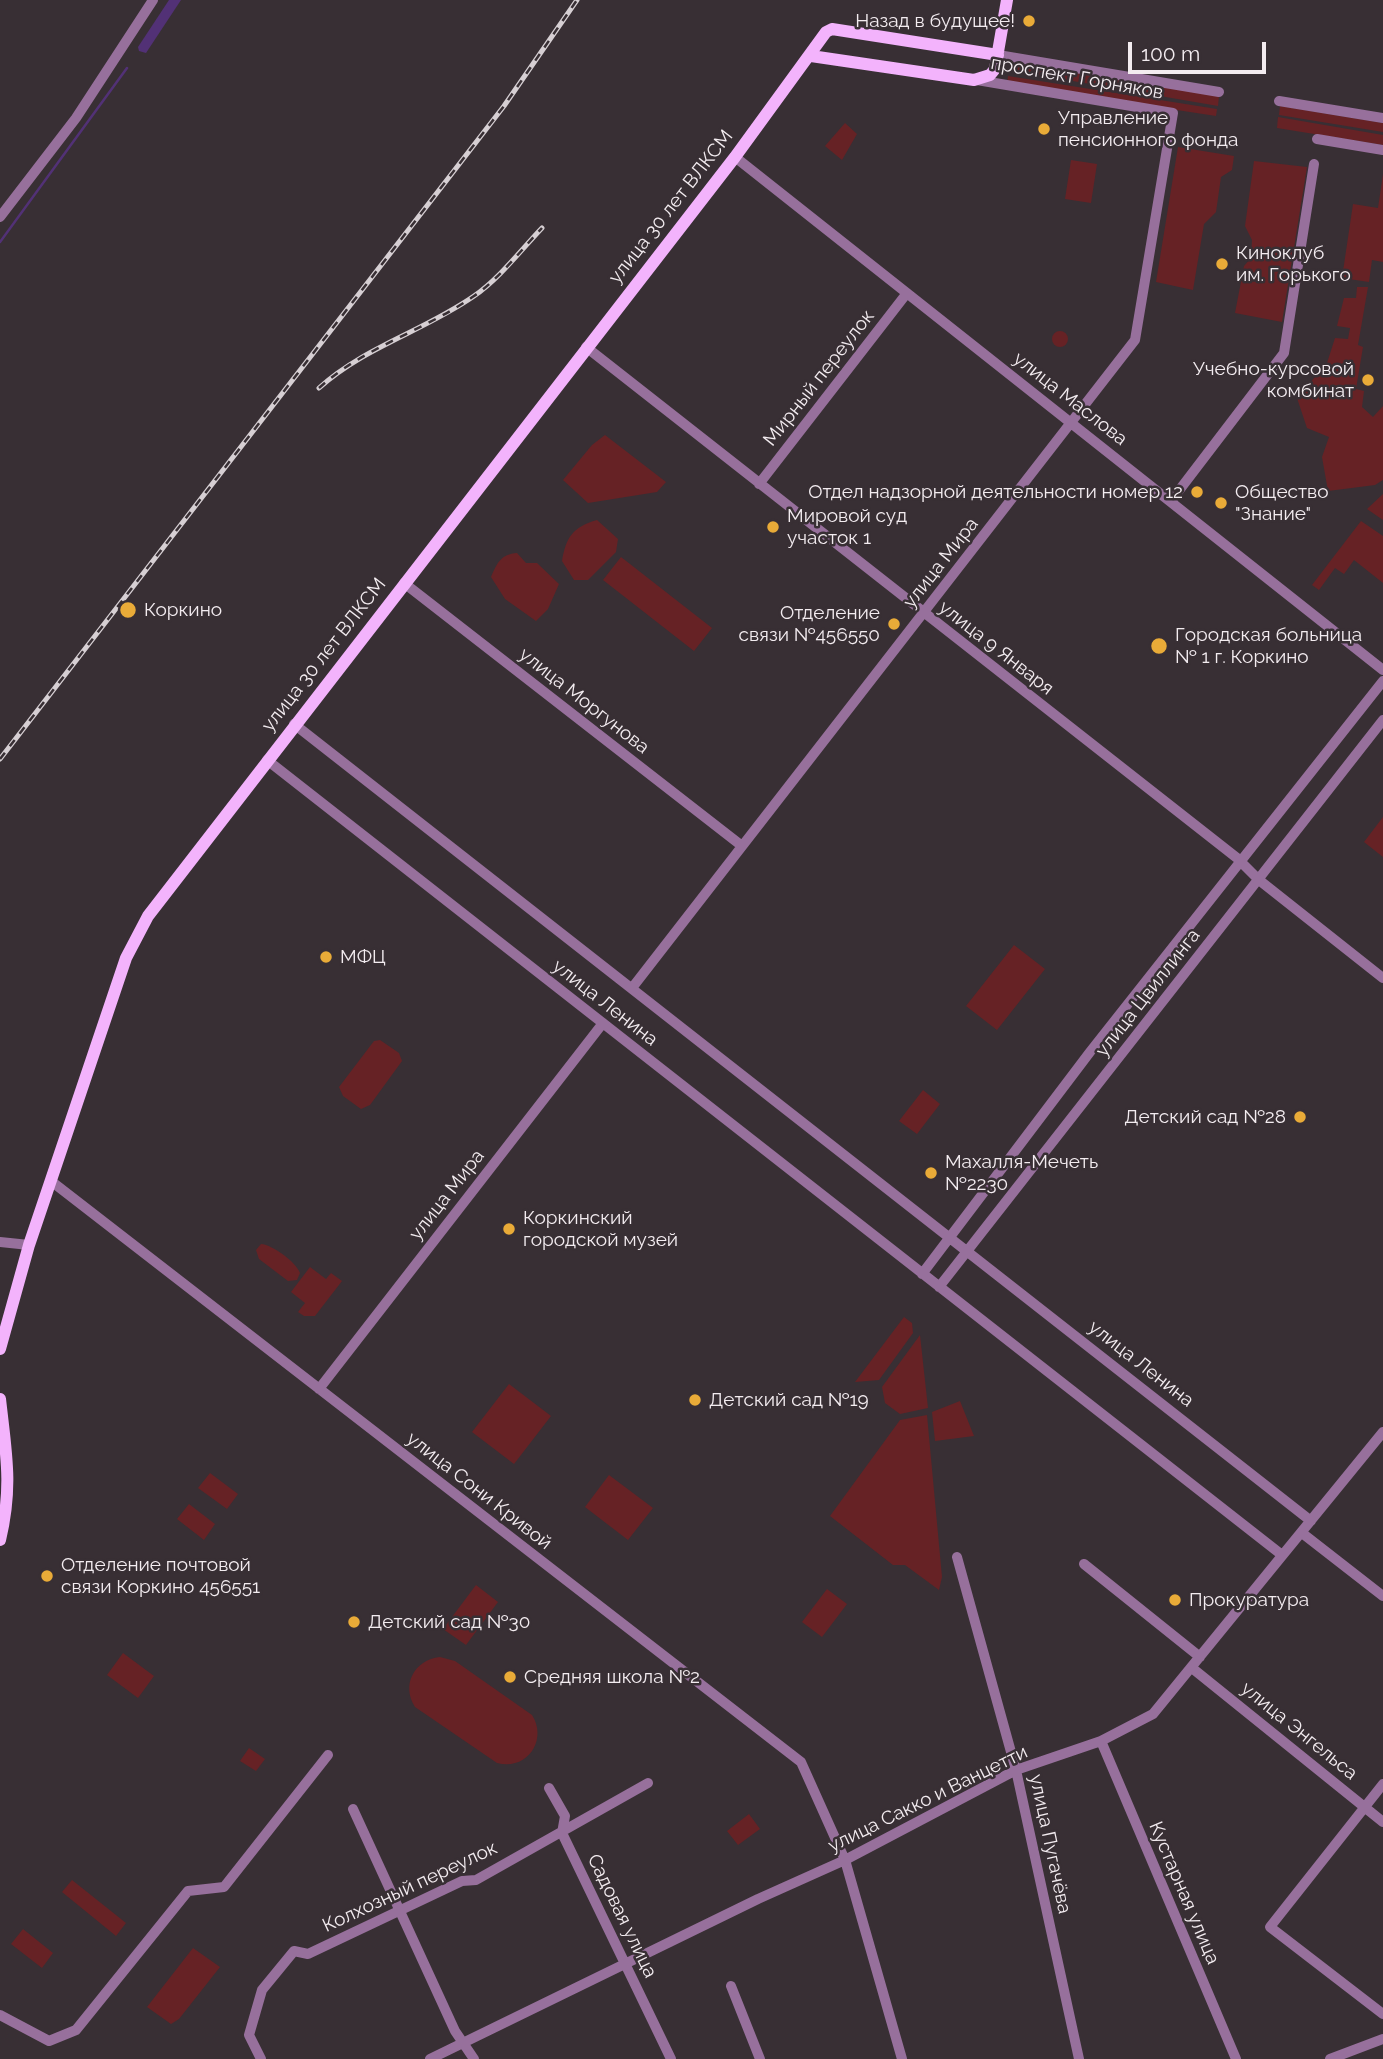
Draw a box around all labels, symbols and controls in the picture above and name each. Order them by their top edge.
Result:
place label: Назад в будущее! [855,10,1015,32]
marker: Назад в будущее! [1021,13,1037,29]
scale bar [1131,28,1269,72]
text: 100 m [1141,41,1200,66]
street label: проспект Горняков [989,52,1165,104]
place label: Управление пенсионного фонда [1058,107,1238,151]
marker: Управление пенсионного фонда [1036,121,1052,137]
street label: улица 30 лет ВЛКСМ [604,126,738,288]
place label: Киноклуб им. Горького [1236,242,1351,286]
marker: Киноклуб им. Горького [1214,256,1230,272]
street label: Мирный переулок [759,305,879,451]
street label: улица Маслова [1008,347,1132,451]
place label: Учебно-курсовой комбинат [1193,358,1354,402]
marker: Учебно-курсовой комбинат [1360,372,1376,388]
place label: Отдел надзорной деятельности номер 12 [808,481,1183,503]
place label: Общество "Знание" [1235,481,1329,525]
marker: Отдел надзорной деятельности номер 12 [1189,484,1205,500]
marker: Общество "Знание" [1213,495,1229,511]
place label: Мировой суд участок 1 [787,505,907,549]
street label: улица Мира [899,513,983,613]
marker: Мировой суд участок 1 [765,519,781,535]
street label: улица 30 лет ВЛКСМ [257,574,391,736]
street label: улица 9 Января [934,596,1058,700]
place label: Коркино [144,599,222,621]
marker: Коркино [118,600,138,620]
place label: Отделение связи №456550 [739,602,880,646]
marker: Отделение связи №456550 [886,616,902,632]
place label: Городская больница № 1 г. Коркино [1175,624,1362,668]
marker: Городская больница № 1 г. Коркино [1149,636,1169,656]
street label: улица Моргунова [514,643,654,759]
street label: улица Цвиллинга [1091,925,1205,1061]
place label: МФЦ [340,946,386,968]
marker: МФЦ [318,949,334,965]
street label: улица Ленина [548,955,662,1051]
place label: Детский сад №28 [1124,1106,1286,1128]
marker: Детский сад №28 [1292,1109,1308,1125]
street label: улица Мира [405,1145,489,1245]
place label: Махалля-Мечеть №2230 [945,1151,1098,1195]
marker: Махалля-Мечеть №2230 [923,1165,939,1181]
place label: Коркинский городской музей [523,1207,678,1251]
marker: Коркинский городской музей [501,1221,517,1237]
street label: улица Ленина [1084,1316,1198,1412]
place label: Детский сад №19 [709,1389,869,1411]
marker: Детский сад №19 [687,1392,703,1408]
street label: улица Сони Кривой [402,1427,556,1555]
place label: Отделение почтовой связи Коркино 456551 [61,1554,260,1598]
marker: Отделение почтовой связи Коркино 456551 [39,1568,55,1584]
place label: Прокуратура [1189,1589,1309,1611]
marker: Прокуратура [1167,1592,1183,1608]
place label: Детский сад №30 [368,1611,530,1633]
marker: Детский сад №30 [346,1614,362,1630]
place label: Средняя школа №2 [524,1666,700,1688]
marker: Средняя школа №2 [502,1669,518,1685]
street label: улица Энгельса [1236,1677,1362,1785]
street label: улица Сакко и Ванцетти [825,1741,1031,1857]
street label: улица Пугачёва [1024,1772,1076,1916]
street label: Кустарная улица [1144,1818,1224,1968]
street label: Колхозный переулок [319,1836,501,1938]
street label: Садовая улица [582,1850,662,1982]

